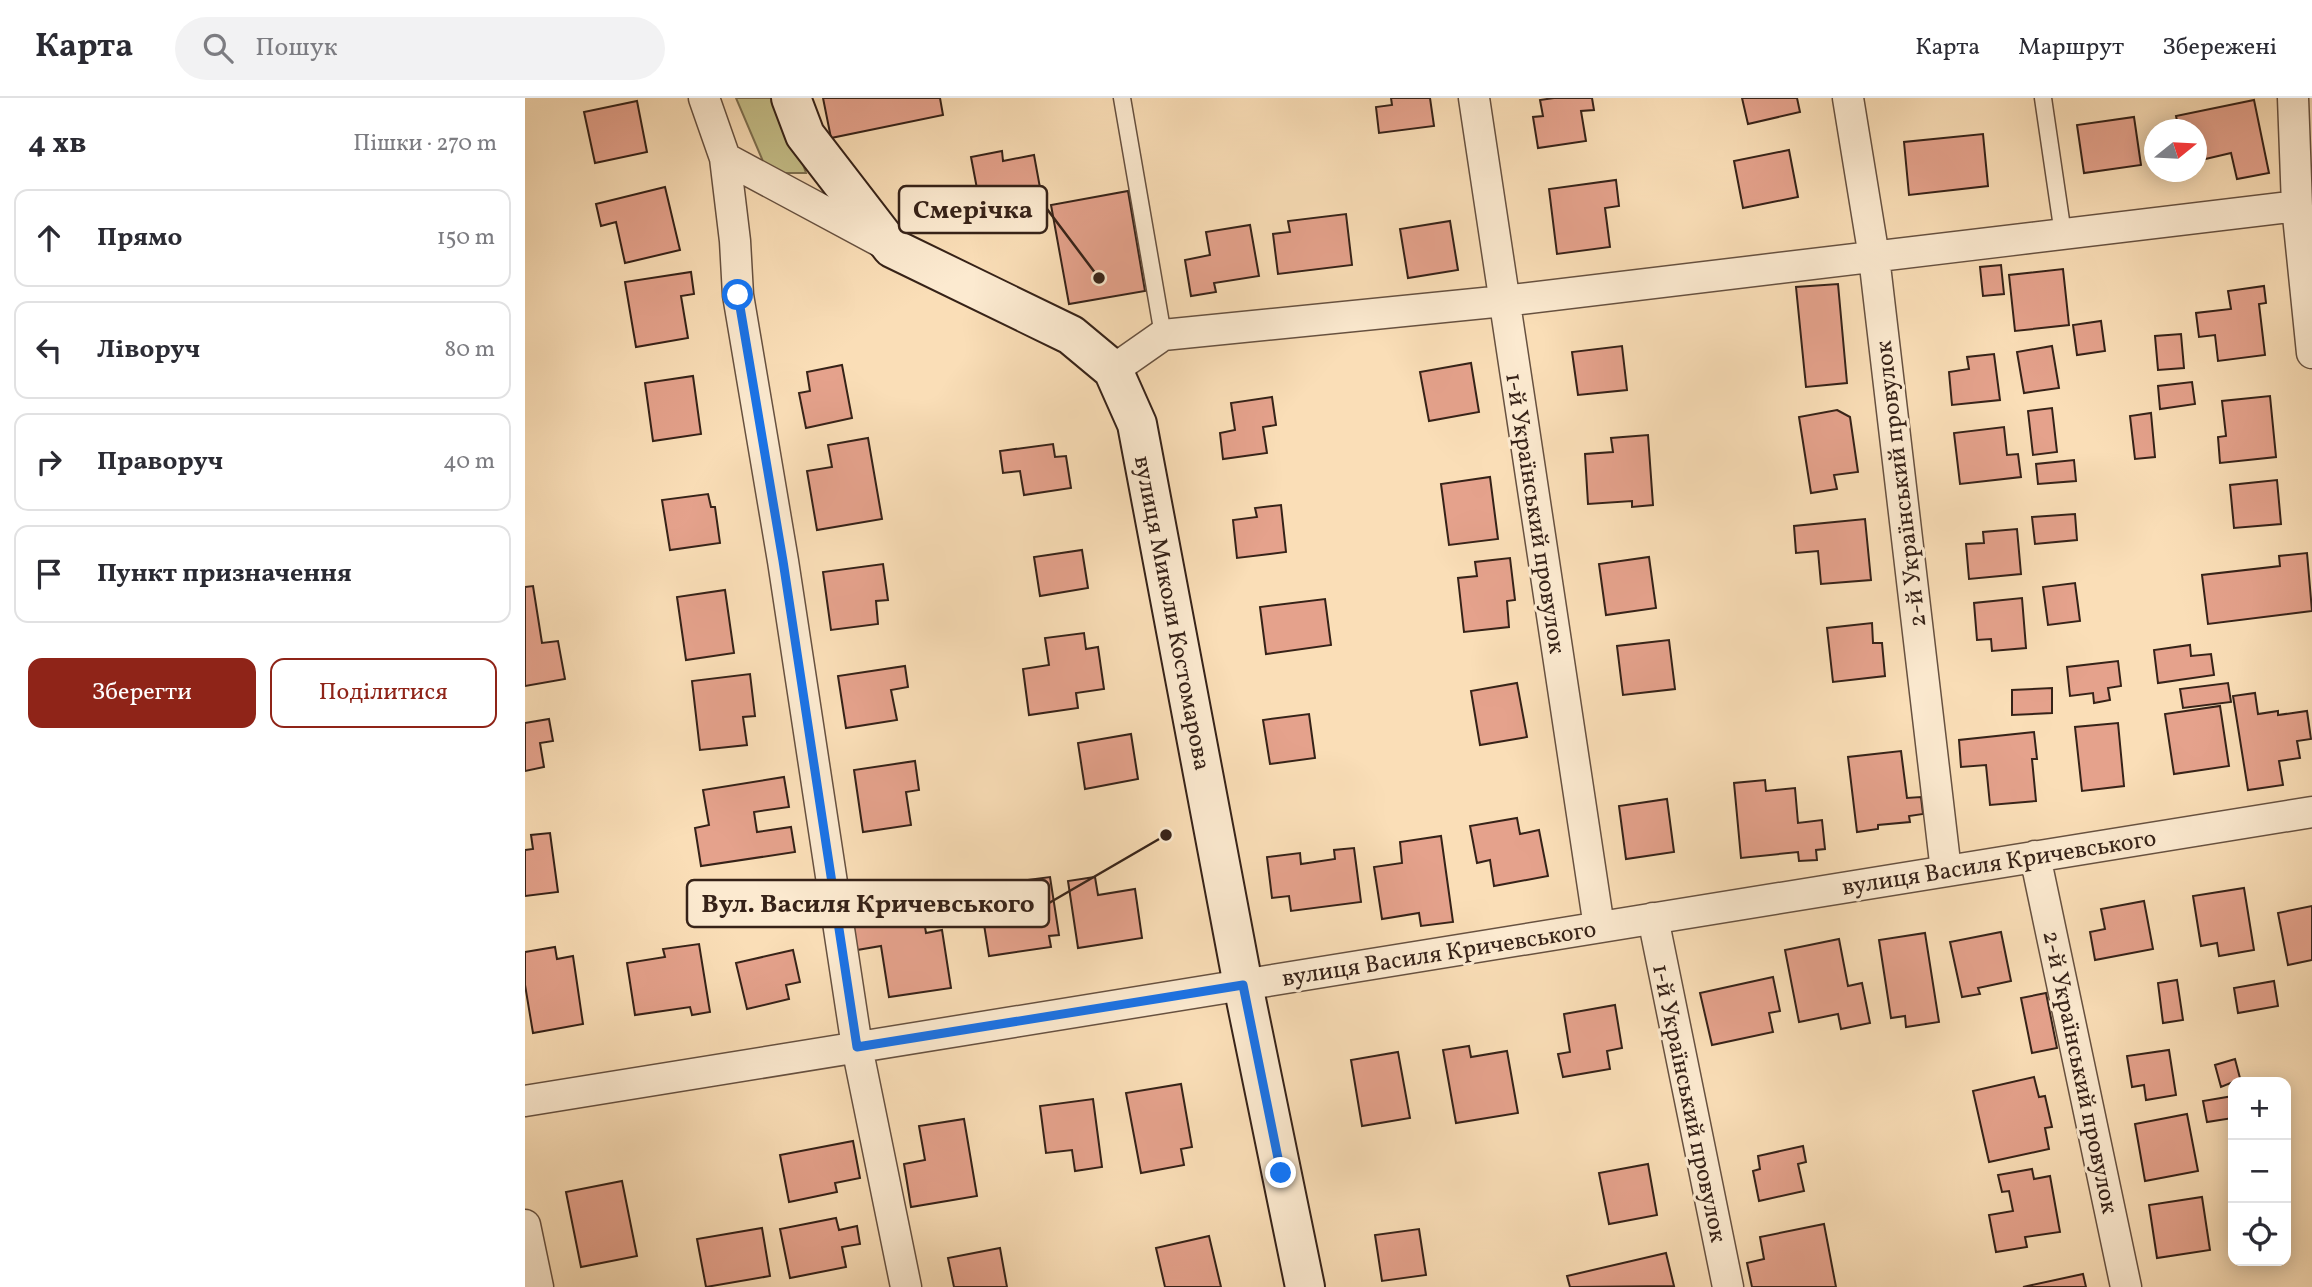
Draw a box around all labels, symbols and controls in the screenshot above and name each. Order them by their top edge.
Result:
search box [175,17,665,80]
text: Карта [35,25,133,71]
icon: search [199,29,237,67]
text: Пошук [255,30,338,66]
text: Карта [1915,31,1980,65]
text: Маршрут [2018,31,2124,65]
text: Збережені [2162,31,2277,65]
north arrow [2144,119,2207,182]
text: 4 хв [28,123,86,165]
text: Пішки · 270 m [353,128,497,160]
callout: Смерічка [899,186,1047,233]
text: Смерічка [913,193,1033,229]
icon: ahead [30,219,68,257]
text: Прямо [97,220,182,256]
text: 150 m [437,222,495,254]
route start [722,279,753,310]
icon: left [30,331,68,369]
text: Ліворуч [97,332,200,368]
text: 80 m [445,334,495,366]
street label: 2-й Український провулок [1868,338,1936,629]
street label: 1-й Український провулок [1495,370,1573,656]
icon: right [30,443,68,481]
text: Праворуч [97,444,223,480]
text: 40 m [443,446,495,478]
street label: вулиця Миколи Костомарова [1124,453,1218,774]
icon: arrive [30,555,68,593]
text: Пункт призначення [97,556,352,592]
button: Зберегти [28,658,256,728]
button: Поділитися [270,658,497,728]
street label: вулиця Василя Кричевського [1840,822,2159,906]
callout: Вул. Василя Кричевського [687,880,1049,927]
text: Вул. Василя Кричевського [701,887,1035,923]
street label: вулиця Василя Кричевського [1280,913,1599,997]
street label: 2-й Український провулок [2032,928,2126,1217]
street label: 1-й Український провулок [1642,961,1734,1246]
map controls [2228,1077,2291,1266]
button: + [2228,1077,2291,1140]
button: − [2228,1140,2291,1203]
route end [1265,1157,1296,1188]
button: locate [2228,1203,2291,1266]

